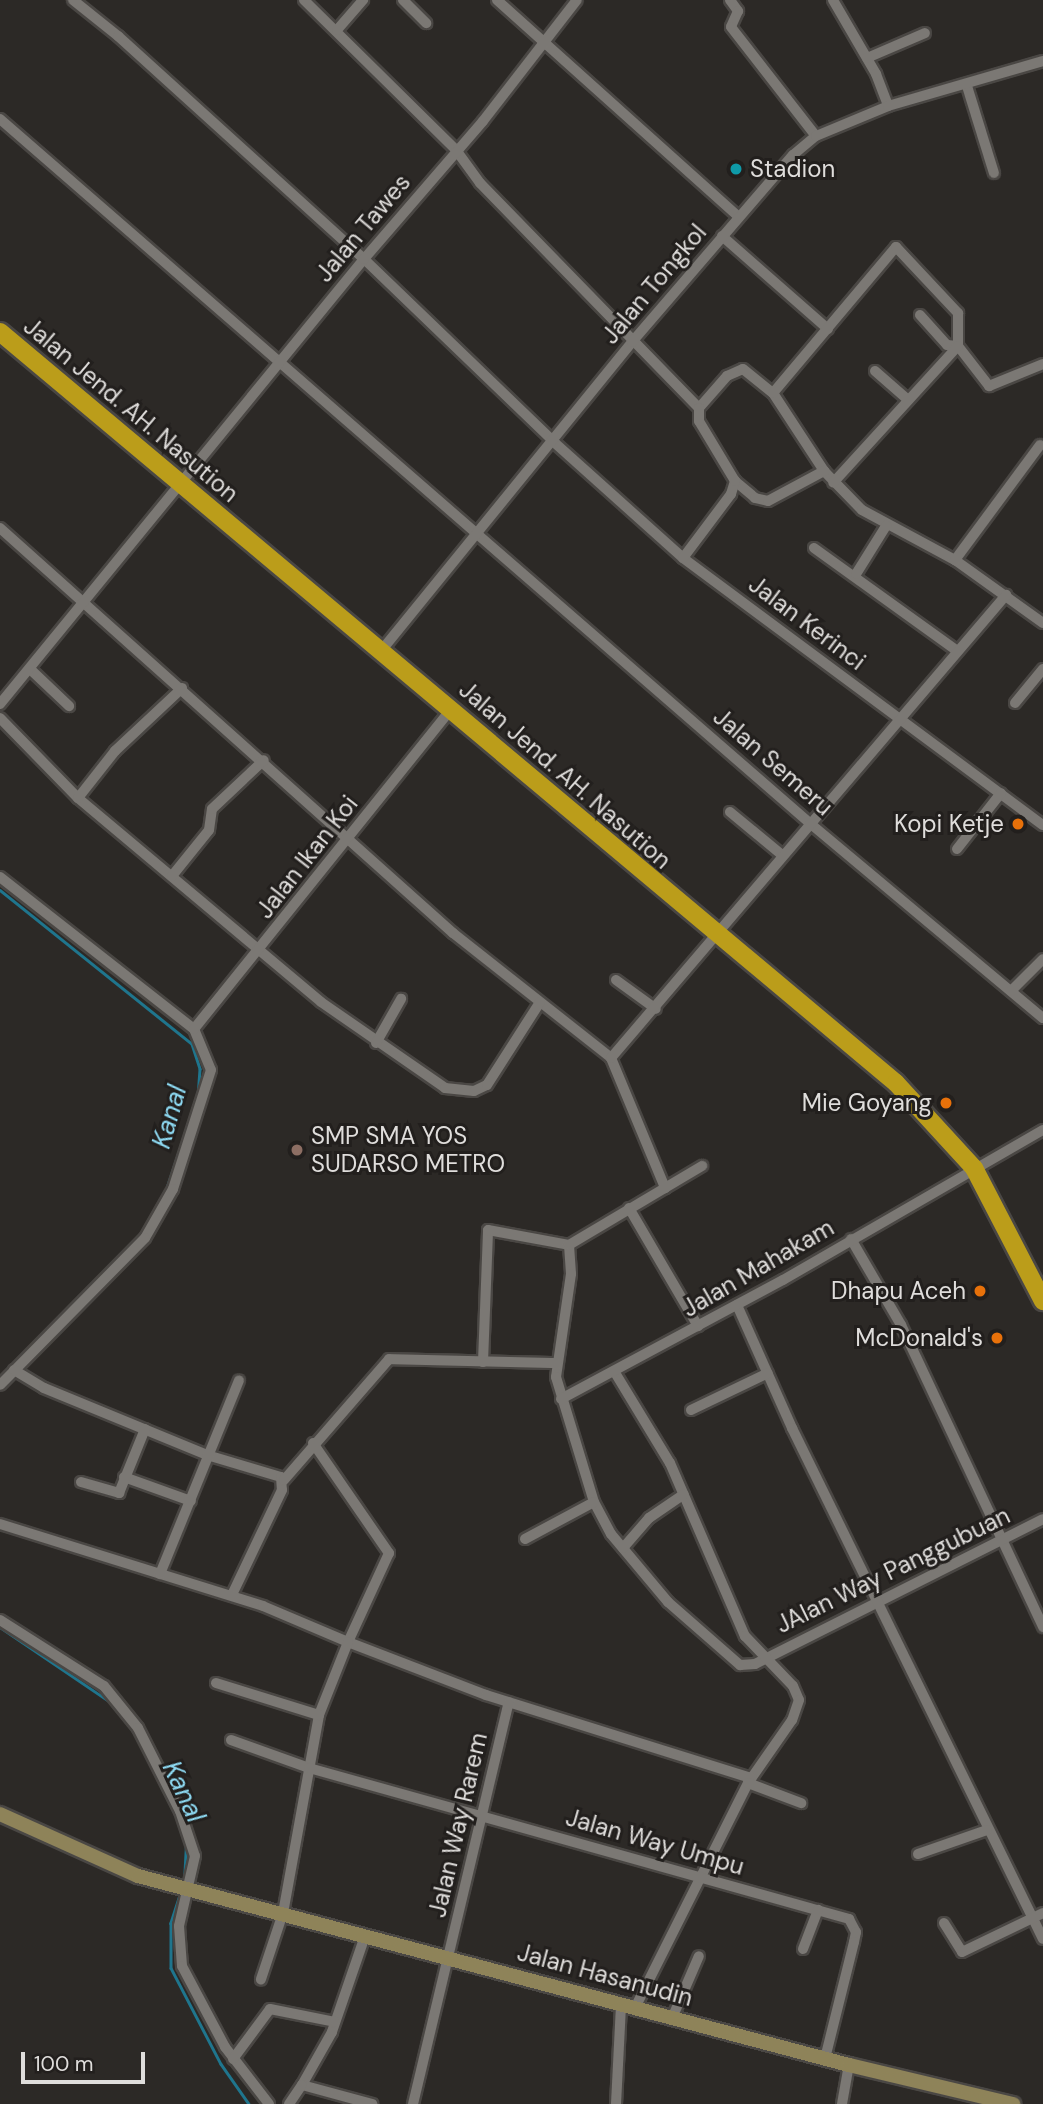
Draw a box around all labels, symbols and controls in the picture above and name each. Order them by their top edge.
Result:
place label: Stadion [750,155,835,183]
marker: Stadion [728,161,744,177]
street label: Jalan Tawes [310,168,416,288]
street label: Jalan Tongkol [596,218,712,350]
street label: Jalan Jend. AH. Nasution [18,312,244,508]
street label: Jalan Kerinci [743,570,871,676]
street label: Jalan Jend. AH. Nasution [453,675,677,875]
street label: Jalan Semeru [707,702,839,822]
street label: Jalan Ikan Koi [250,790,364,924]
place label: Kopi Ketje [894,810,1004,838]
marker: Kopi Ketje [1010,816,1026,832]
water label: Kanal [146,1082,194,1152]
place label: Mie Goyang [802,1089,932,1117]
marker: Mie Goyang [938,1095,954,1111]
place label: SMP SMA YOS SUDARSO METRO [311,1122,505,1178]
marker: SMP SMA YOS SUDARSO METRO [289,1142,305,1158]
street label: Jalan Mahakam [677,1213,839,1323]
place label: Dhapu Aceh [831,1277,966,1305]
marker: Dhapu Aceh [972,1283,988,1299]
place label: McDonald's [855,1324,983,1352]
marker: McDonald's [989,1330,1005,1346]
street label: JAlan Way Panggubuan [771,1501,1015,1639]
street label: Jalan Way Rarem [423,1730,493,1920]
water label: Kanal [155,1756,211,1828]
street label: Jalan Way Umpu [563,1803,747,1881]
street label: Jalan Hasanudin [514,1938,696,2012]
scale bar [24,2038,149,2082]
text: 100 m [34,2050,94,2078]

